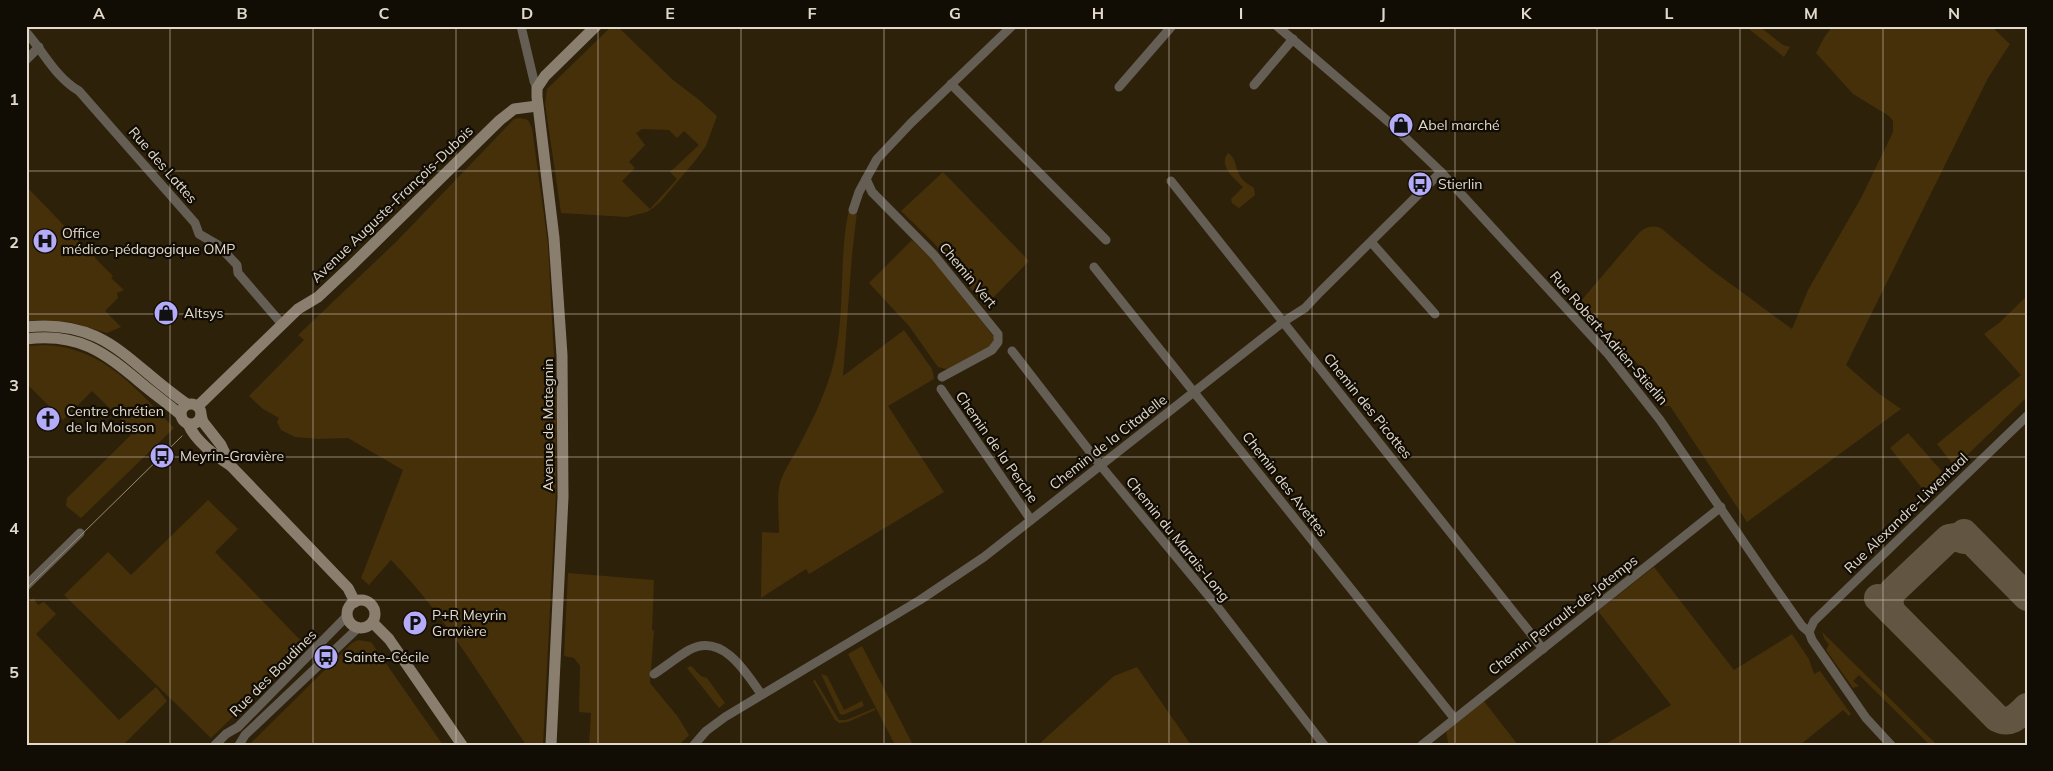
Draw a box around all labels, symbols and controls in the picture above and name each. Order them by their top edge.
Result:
text: A [93,3,105,23]
text: B [236,3,248,23]
text: C [379,3,390,23]
text: D [521,3,533,23]
text: E [665,3,675,23]
text: F [807,3,817,23]
text: G [949,3,961,23]
text: H [1092,3,1104,23]
text: I [1239,3,1243,23]
text: J [1380,3,1386,23]
text: K [1521,3,1533,23]
text: L [1665,3,1674,23]
text: M [1804,3,1818,23]
text: N [1948,3,1960,23]
text: 1 [9,89,19,109]
shop icon: Abel marché [1388,112,1414,138]
place label: Abel marché [1418,116,1500,134]
street label: Avenue Auguste-François-Dubois [307,122,477,286]
street label: Rue des Lattes [125,123,201,207]
bus stop icon: Stierlin [1407,171,1433,197]
place label: Stierlin [1438,175,1483,193]
place label: Office médico-pédagogique OMP [62,224,235,258]
hospital icon: Office médico-pédagogique OMP [32,228,58,254]
text: 2 [9,232,19,252]
street label: Chemin Vert [935,239,1001,311]
street label: Rue Robert-Adrien-Stierlin [1546,267,1672,409]
shop icon: Altsys [153,300,179,326]
place label: Altsys [184,304,224,322]
street label: Chemin des Picottes [1320,350,1416,463]
street label: Avenue de Mategnin [539,358,557,492]
text: 3 [9,375,19,395]
street label: Chemin de la Perche [952,388,1042,506]
street label: Chemin de la Citadelle [1046,390,1170,494]
place label: Centre chrétien de la Moisson [66,402,164,436]
church icon: Centre chrétien de la Moisson [35,406,61,432]
street label: Chemin des Avettes [1238,428,1332,540]
bus stop icon: Meyrin-Gravière [149,443,175,469]
place label: Meyrin-Gravière [180,447,284,465]
street label: Rue Alexandre-Liwentaal [1840,449,1972,577]
street label: Chemin du Marais-Long [1122,473,1234,605]
text: 4 [9,518,19,538]
street label: Chemin Perrault-de-Jotemps [1485,551,1641,679]
place label: P+R Meyrin Gravière [432,606,506,640]
parking icon: P+R Meyrin Gravière [402,610,428,636]
street label: Rue des Boudines [226,626,320,720]
bus stop icon: Sainte-Cécile [313,644,339,670]
place label: Sainte-Cécile [344,648,429,666]
text: 5 [9,662,19,682]

